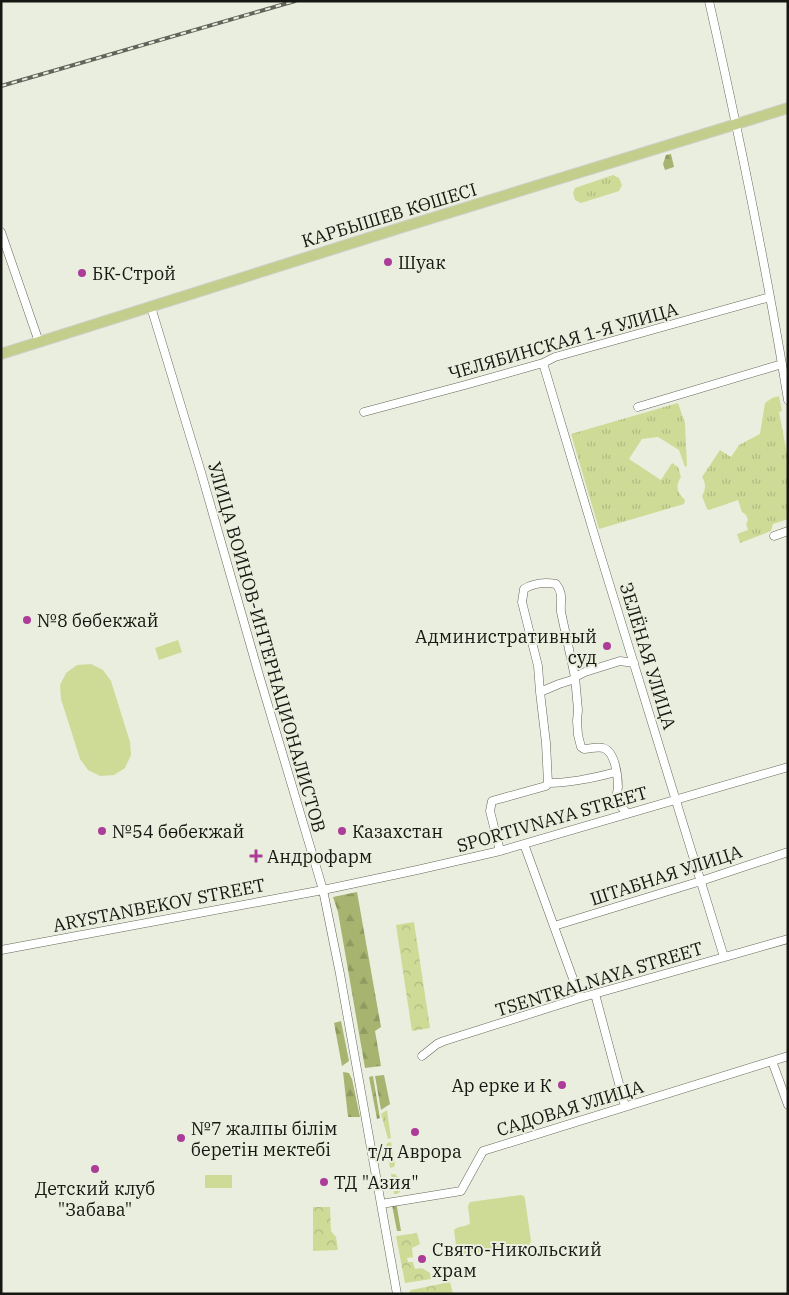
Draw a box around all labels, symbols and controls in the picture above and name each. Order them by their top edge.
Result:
street label: КАРБЫШЕВ КӨШЕСІ [299,177,479,253]
place label: Шуак [398,251,446,274]
marker: Шуак [382,256,394,268]
place label: БК-Строй [92,262,176,285]
marker: БК-Строй [76,267,88,279]
street label: ЧЕЛЯБИНСКАЯ 1-Я УЛИЦА [445,297,681,385]
street label: УЛИЦА ВОИНОВ-ИНТЕРНАЦИОНАЛИСТОВ [203,459,331,835]
street label: ЗЕЛЁНАЯ УЛИЦА [615,580,681,733]
place label: №8 бөбекжай [37,609,159,632]
marker: №8 бөбекжай [21,614,33,626]
place label: Административный суд [415,625,597,669]
marker: Административный суд [601,640,613,652]
street label: SPORTIVNAYA STREET [454,781,650,857]
place label: №54 бөбекжай [112,820,245,843]
place label: Казахстан [352,820,443,843]
marker: №54 бөбекжай [96,825,108,837]
marker: Казахстан [336,825,348,837]
street label: ШТАБНАЯ УЛИЦА [587,839,746,910]
place label: Андрофарм [267,845,372,868]
marker: Андрофарм [249,849,263,863]
street label: ARYSTANBEKOV STREET [51,873,267,937]
street label: TSENTRALNAYA STREET [492,936,706,1022]
place label: Ар ерке и К [451,1074,553,1097]
street label: САДОВАЯ УЛИЦА [494,1074,647,1141]
marker: Ар ерке и К [556,1079,568,1091]
place label: №7 жалпы білім беретін мектебі [191,1117,338,1161]
marker: т/д Аврора [409,1126,421,1138]
marker: №7 жалпы білім беретін мектебі [175,1132,187,1144]
place label: т/д Аврора [368,1140,462,1163]
marker: Детский клуб "Забава" [89,1163,101,1175]
place label: ТД "Азия" [334,1171,419,1194]
marker: ТД "Азия" [318,1176,330,1188]
place label: Детский клуб "Забава" [35,1177,155,1221]
place label: Свято-Никольский храм [432,1238,602,1282]
marker: Свято-Никольский храм [416,1253,428,1265]

